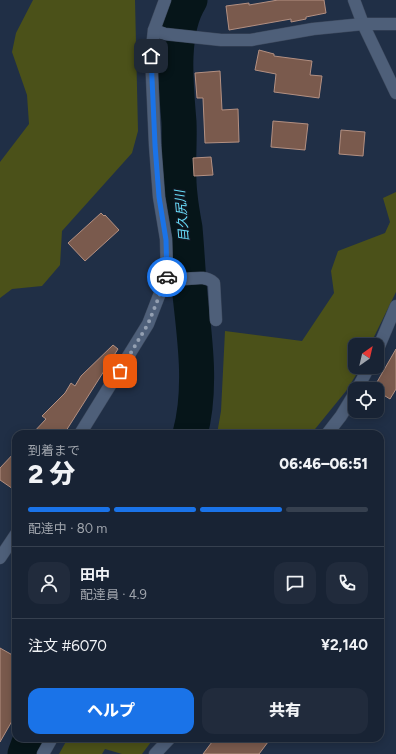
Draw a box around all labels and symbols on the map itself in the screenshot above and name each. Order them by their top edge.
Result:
pin [134,39,168,73]
water label: 目久尻川 [172,187,192,243]
courier [147,257,187,297]
north arrow [348,338,384,374]
pin [103,354,137,388]

